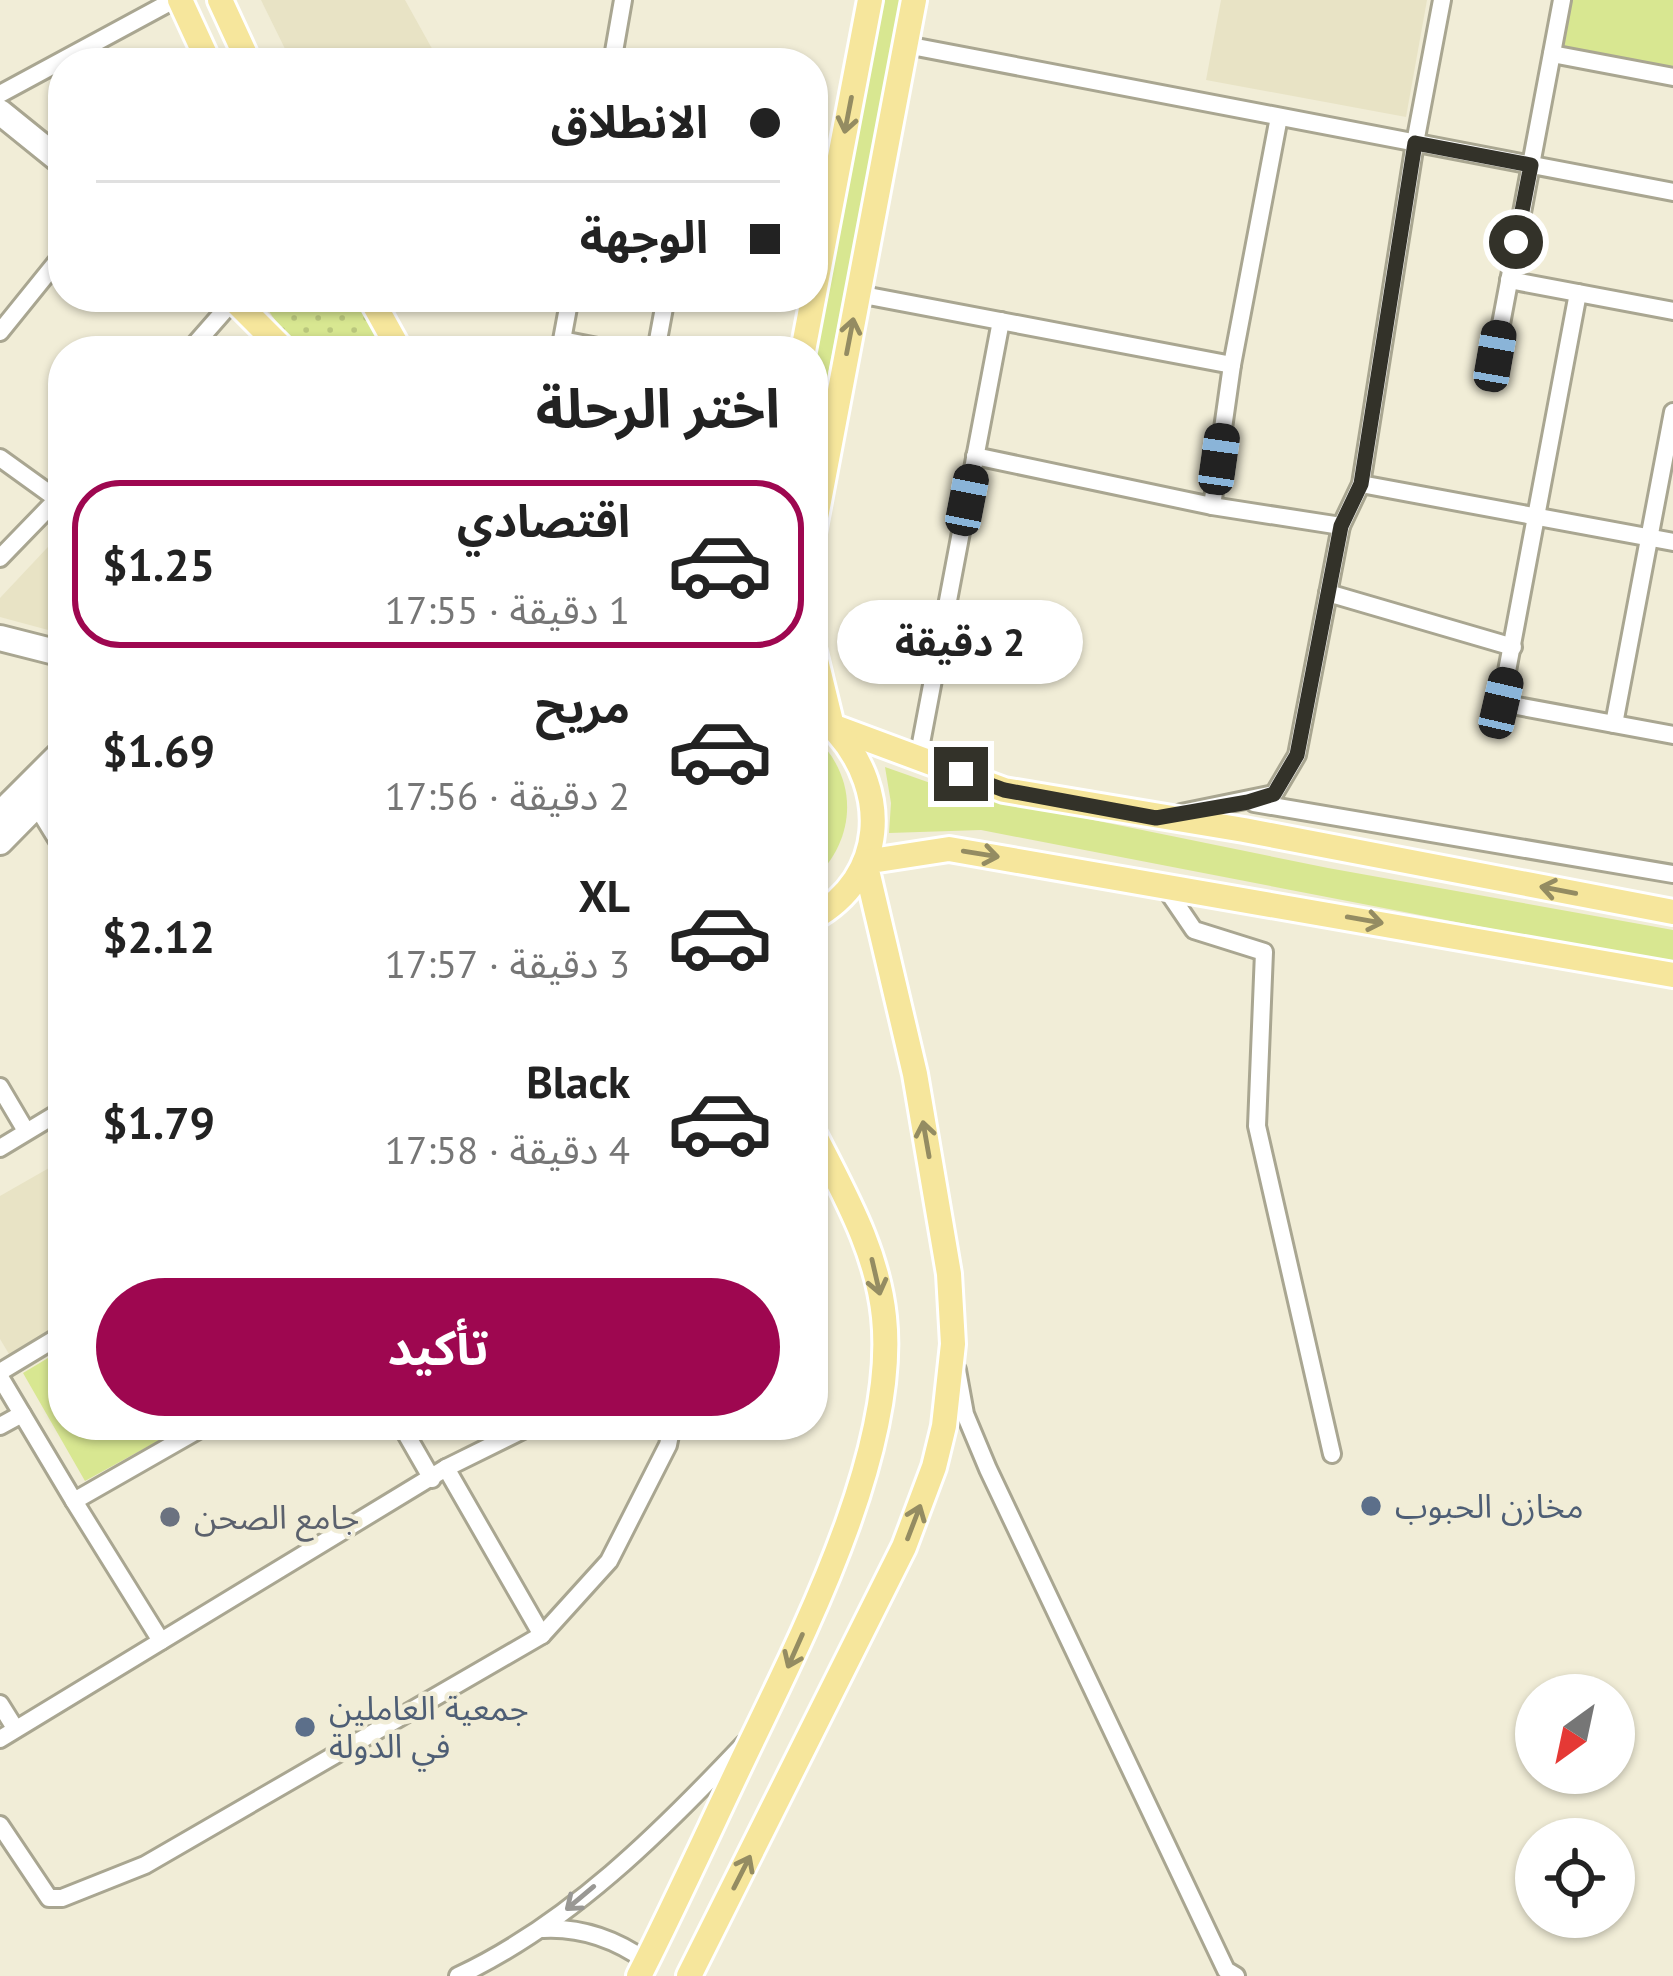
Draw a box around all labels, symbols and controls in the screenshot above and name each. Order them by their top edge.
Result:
text: الانطلاق [551,92,708,150]
one-way arrow [836,95,858,134]
text: الوجهة [580,207,708,265]
route start [1489,215,1543,269]
one-way arrow [840,317,862,356]
car [1471,317,1519,395]
text: اختر الرحلة [536,373,780,443]
car [1196,421,1242,497]
car [942,461,992,539]
text: اقتصادي [457,491,630,549]
icon: car [666,510,774,618]
text: $1.25 [102,535,215,593]
text: 1 دقيقة · 17:55 [385,584,630,635]
callout: 2 دقيقة [838,600,1084,684]
text: 2 دقيقة [895,616,1025,667]
car [1475,664,1527,742]
text: مريح [535,677,630,735]
icon: car [666,696,774,804]
text: $1.69 [102,721,215,779]
route end [934,747,988,801]
text: 2 دقيقة · 17:56 [385,770,630,821]
one-way arrow [960,843,999,866]
text: XL [578,866,630,924]
one-way arrow [1539,878,1578,900]
icon: car [666,882,774,990]
text: $2.12 [102,907,215,965]
one-way arrow [1345,909,1384,932]
text: 3 دقيقة · 17:57 [385,938,630,989]
text: Black [526,1052,630,1110]
icon: car [666,1068,774,1176]
text: $1.79 [102,1093,215,1151]
one-way arrow [914,1121,937,1160]
text: 4 دقيقة · 17:58 [385,1124,630,1175]
one-way arrow [866,1258,888,1296]
button: تأكيد [96,1278,780,1416]
place label: مخازن الحبوب [1395,1484,1584,1527]
marker: مخازن الحبوب [1358,1493,1384,1519]
place label: جامع الصحن [194,1495,360,1542]
marker: جامع الصحن [157,1504,183,1530]
one-way arrow [905,1504,926,1541]
one-way arrow [782,1632,804,1668]
north arrow [1515,1674,1635,1794]
map controls [1515,1674,1635,1938]
place label: جمعية العاملين في الدولة [329,1686,529,1772]
marker: جمعية العاملين في الدولة [292,1714,318,1740]
button: locate [1515,1818,1635,1938]
one-way arrow [731,1854,754,1890]
one-way arrow [564,1884,596,1910]

